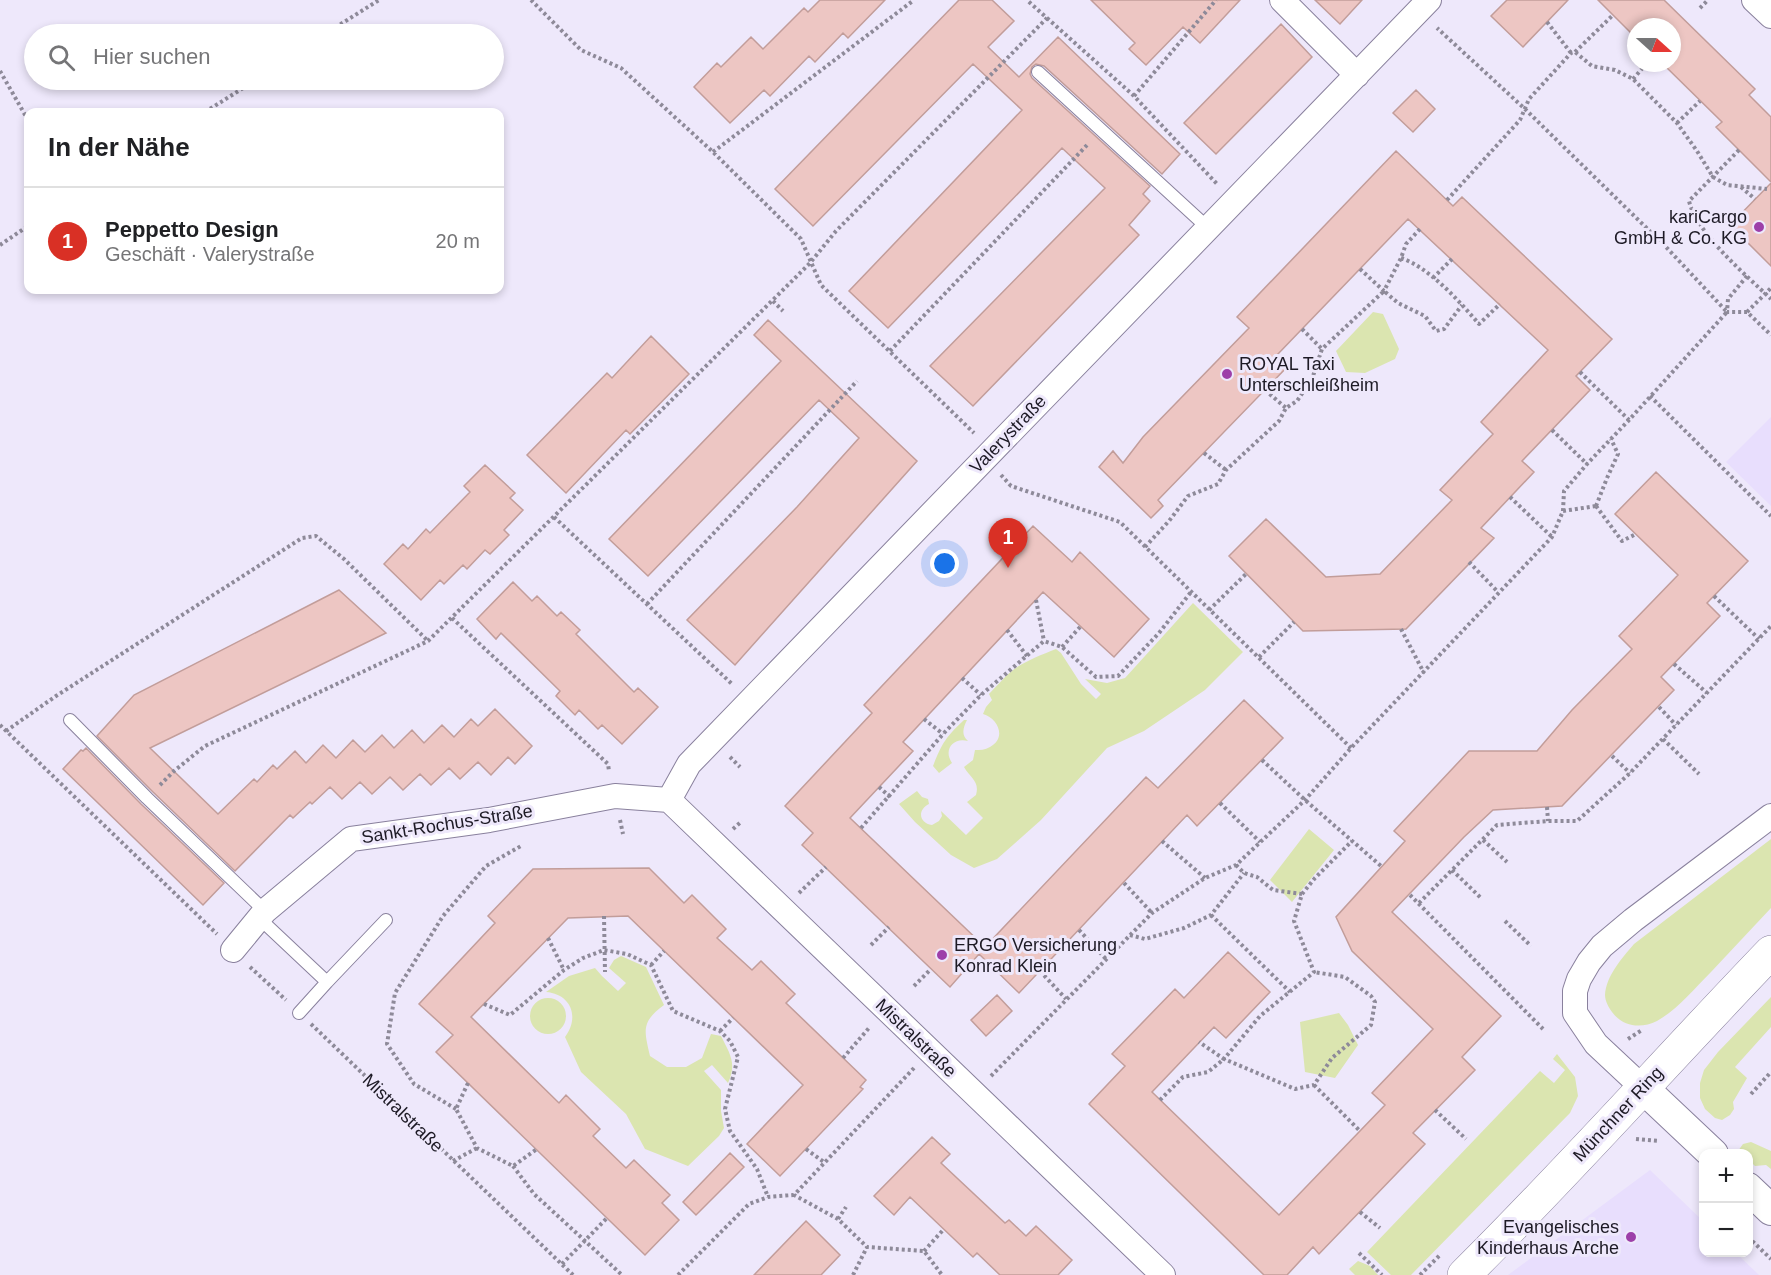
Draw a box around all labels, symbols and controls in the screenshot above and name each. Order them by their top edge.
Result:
north arrow [1627,18,1681,72]
search box [24,24,504,90]
icon: search [45,41,78,74]
text: Hier suchen [93,44,210,69]
text: In der Nähe [48,132,190,162]
place label: kariCargo GmbH & Co. KG [1614,207,1747,248]
text: Peppetto Design [105,217,279,242]
marker: kariCargo GmbH & Co. KG [1752,220,1766,234]
text: 1 [62,230,73,252]
text: 20 m [436,230,480,252]
text: Geschäft · Valerystraße [105,243,315,265]
place label: ROYAL Taxi Unterschleißheim [1239,354,1379,395]
marker: ROYAL Taxi Unterschleißheim [1220,367,1234,381]
street label: Valerystraße [966,391,1050,477]
pin: 1 [988,518,1028,568]
your location [930,549,959,578]
street label: Sankt-Rochus-Straße [360,801,534,847]
place label: ERGO Versicherung Konrad Klein [954,935,1117,976]
marker: ERGO Versicherung Konrad Klein [935,948,949,962]
street label: Mistralstraße [872,995,960,1081]
street label: Münchner Ring [1569,1063,1667,1165]
street label: Mistralstraße [359,1070,447,1156]
map controls [1699,1149,1753,1257]
button: + [1699,1149,1753,1203]
button: − [1699,1203,1753,1257]
place label: Evangelisches Kinderhaus Arche [1477,1217,1619,1258]
marker: Evangelisches Kinderhaus Arche [1624,1230,1638,1244]

